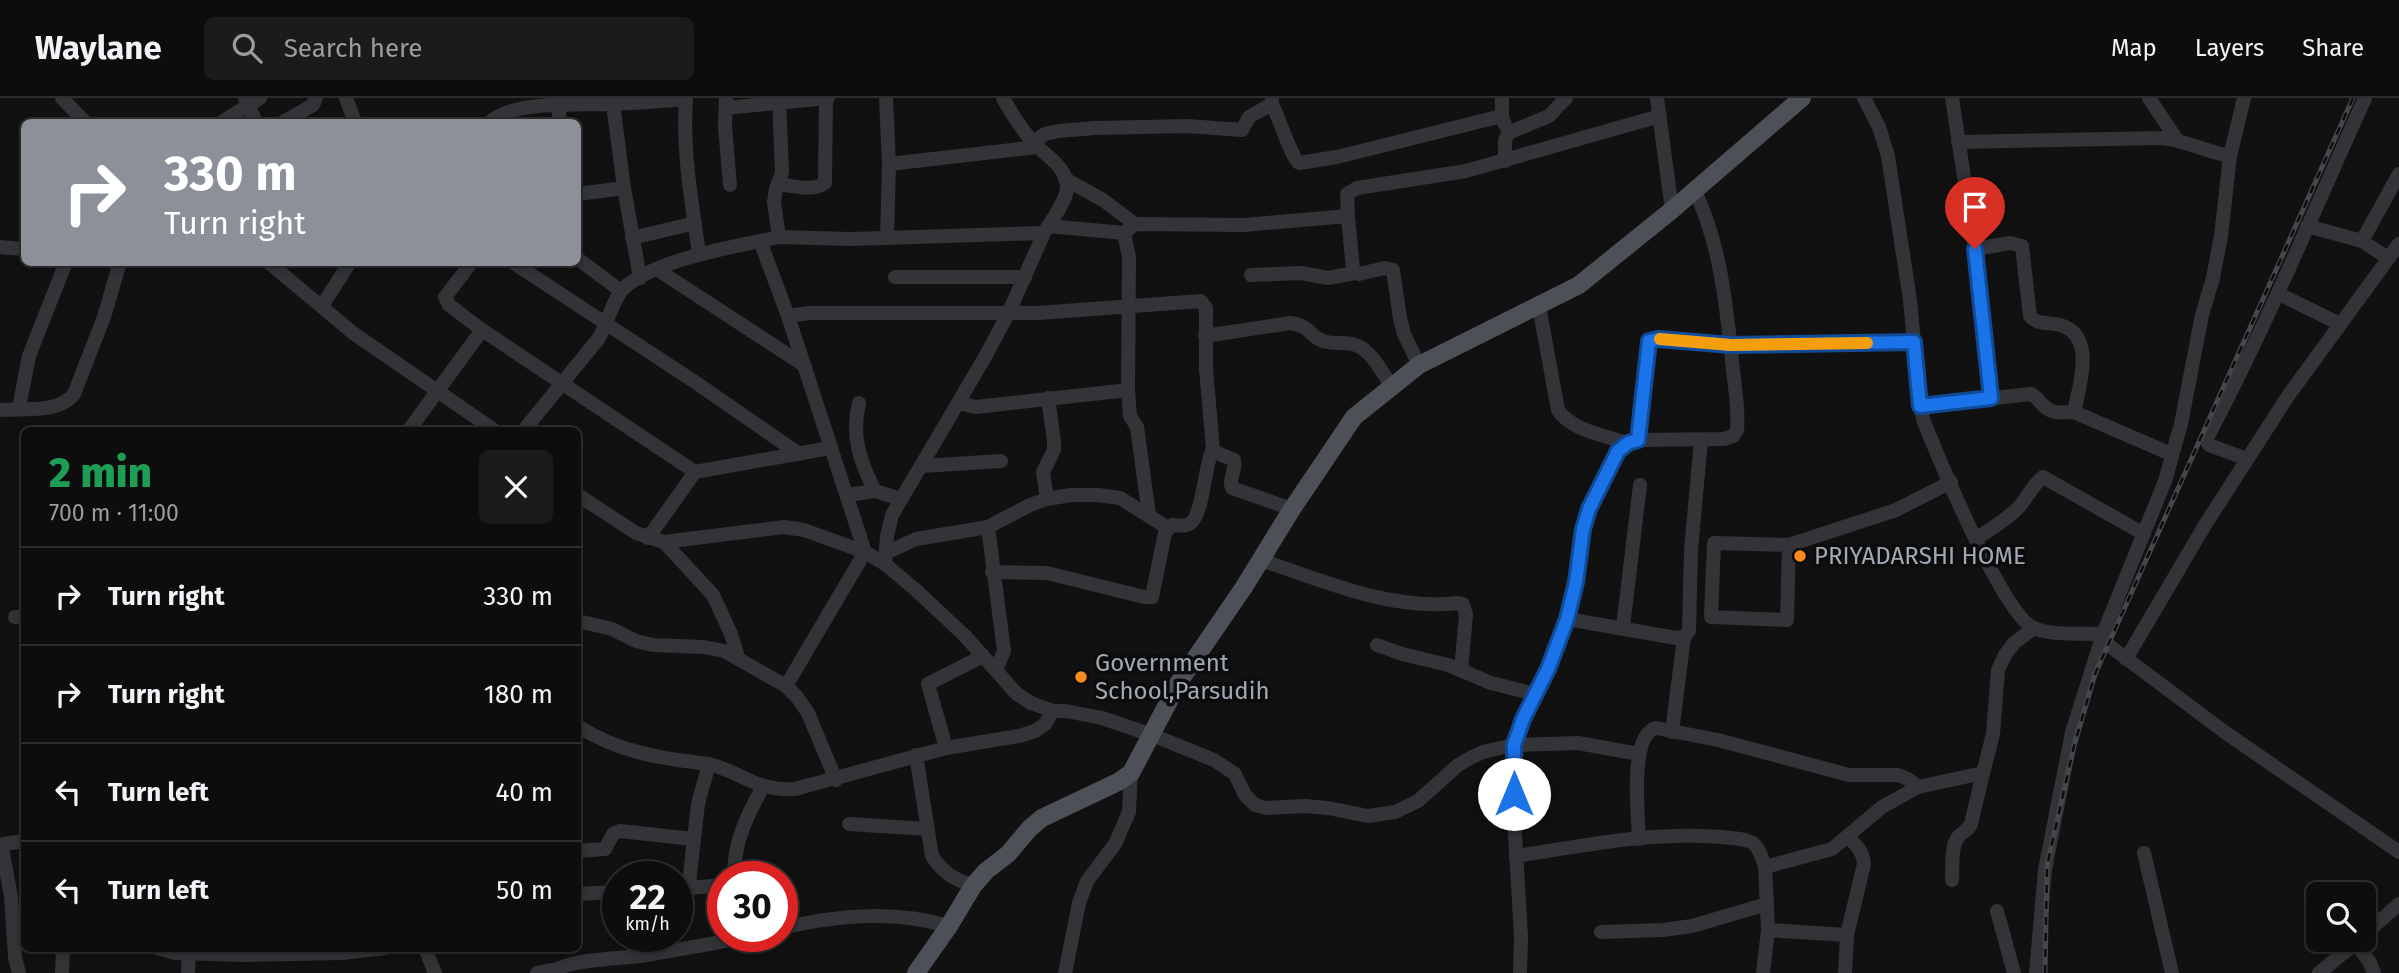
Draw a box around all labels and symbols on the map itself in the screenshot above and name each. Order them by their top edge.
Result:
pin [1945,177,2005,249]
place label: PRIYADARSHI HOME [1814,542,2026,570]
marker: PRIYADARSHI HOME [1792,548,1808,564]
place label: Government School,Parsudih [1095,649,1269,705]
marker: Government School,Parsudih [1073,669,1089,685]
position arrow [1477,757,1551,831]
speed limit sign: 30 [707,861,798,952]

